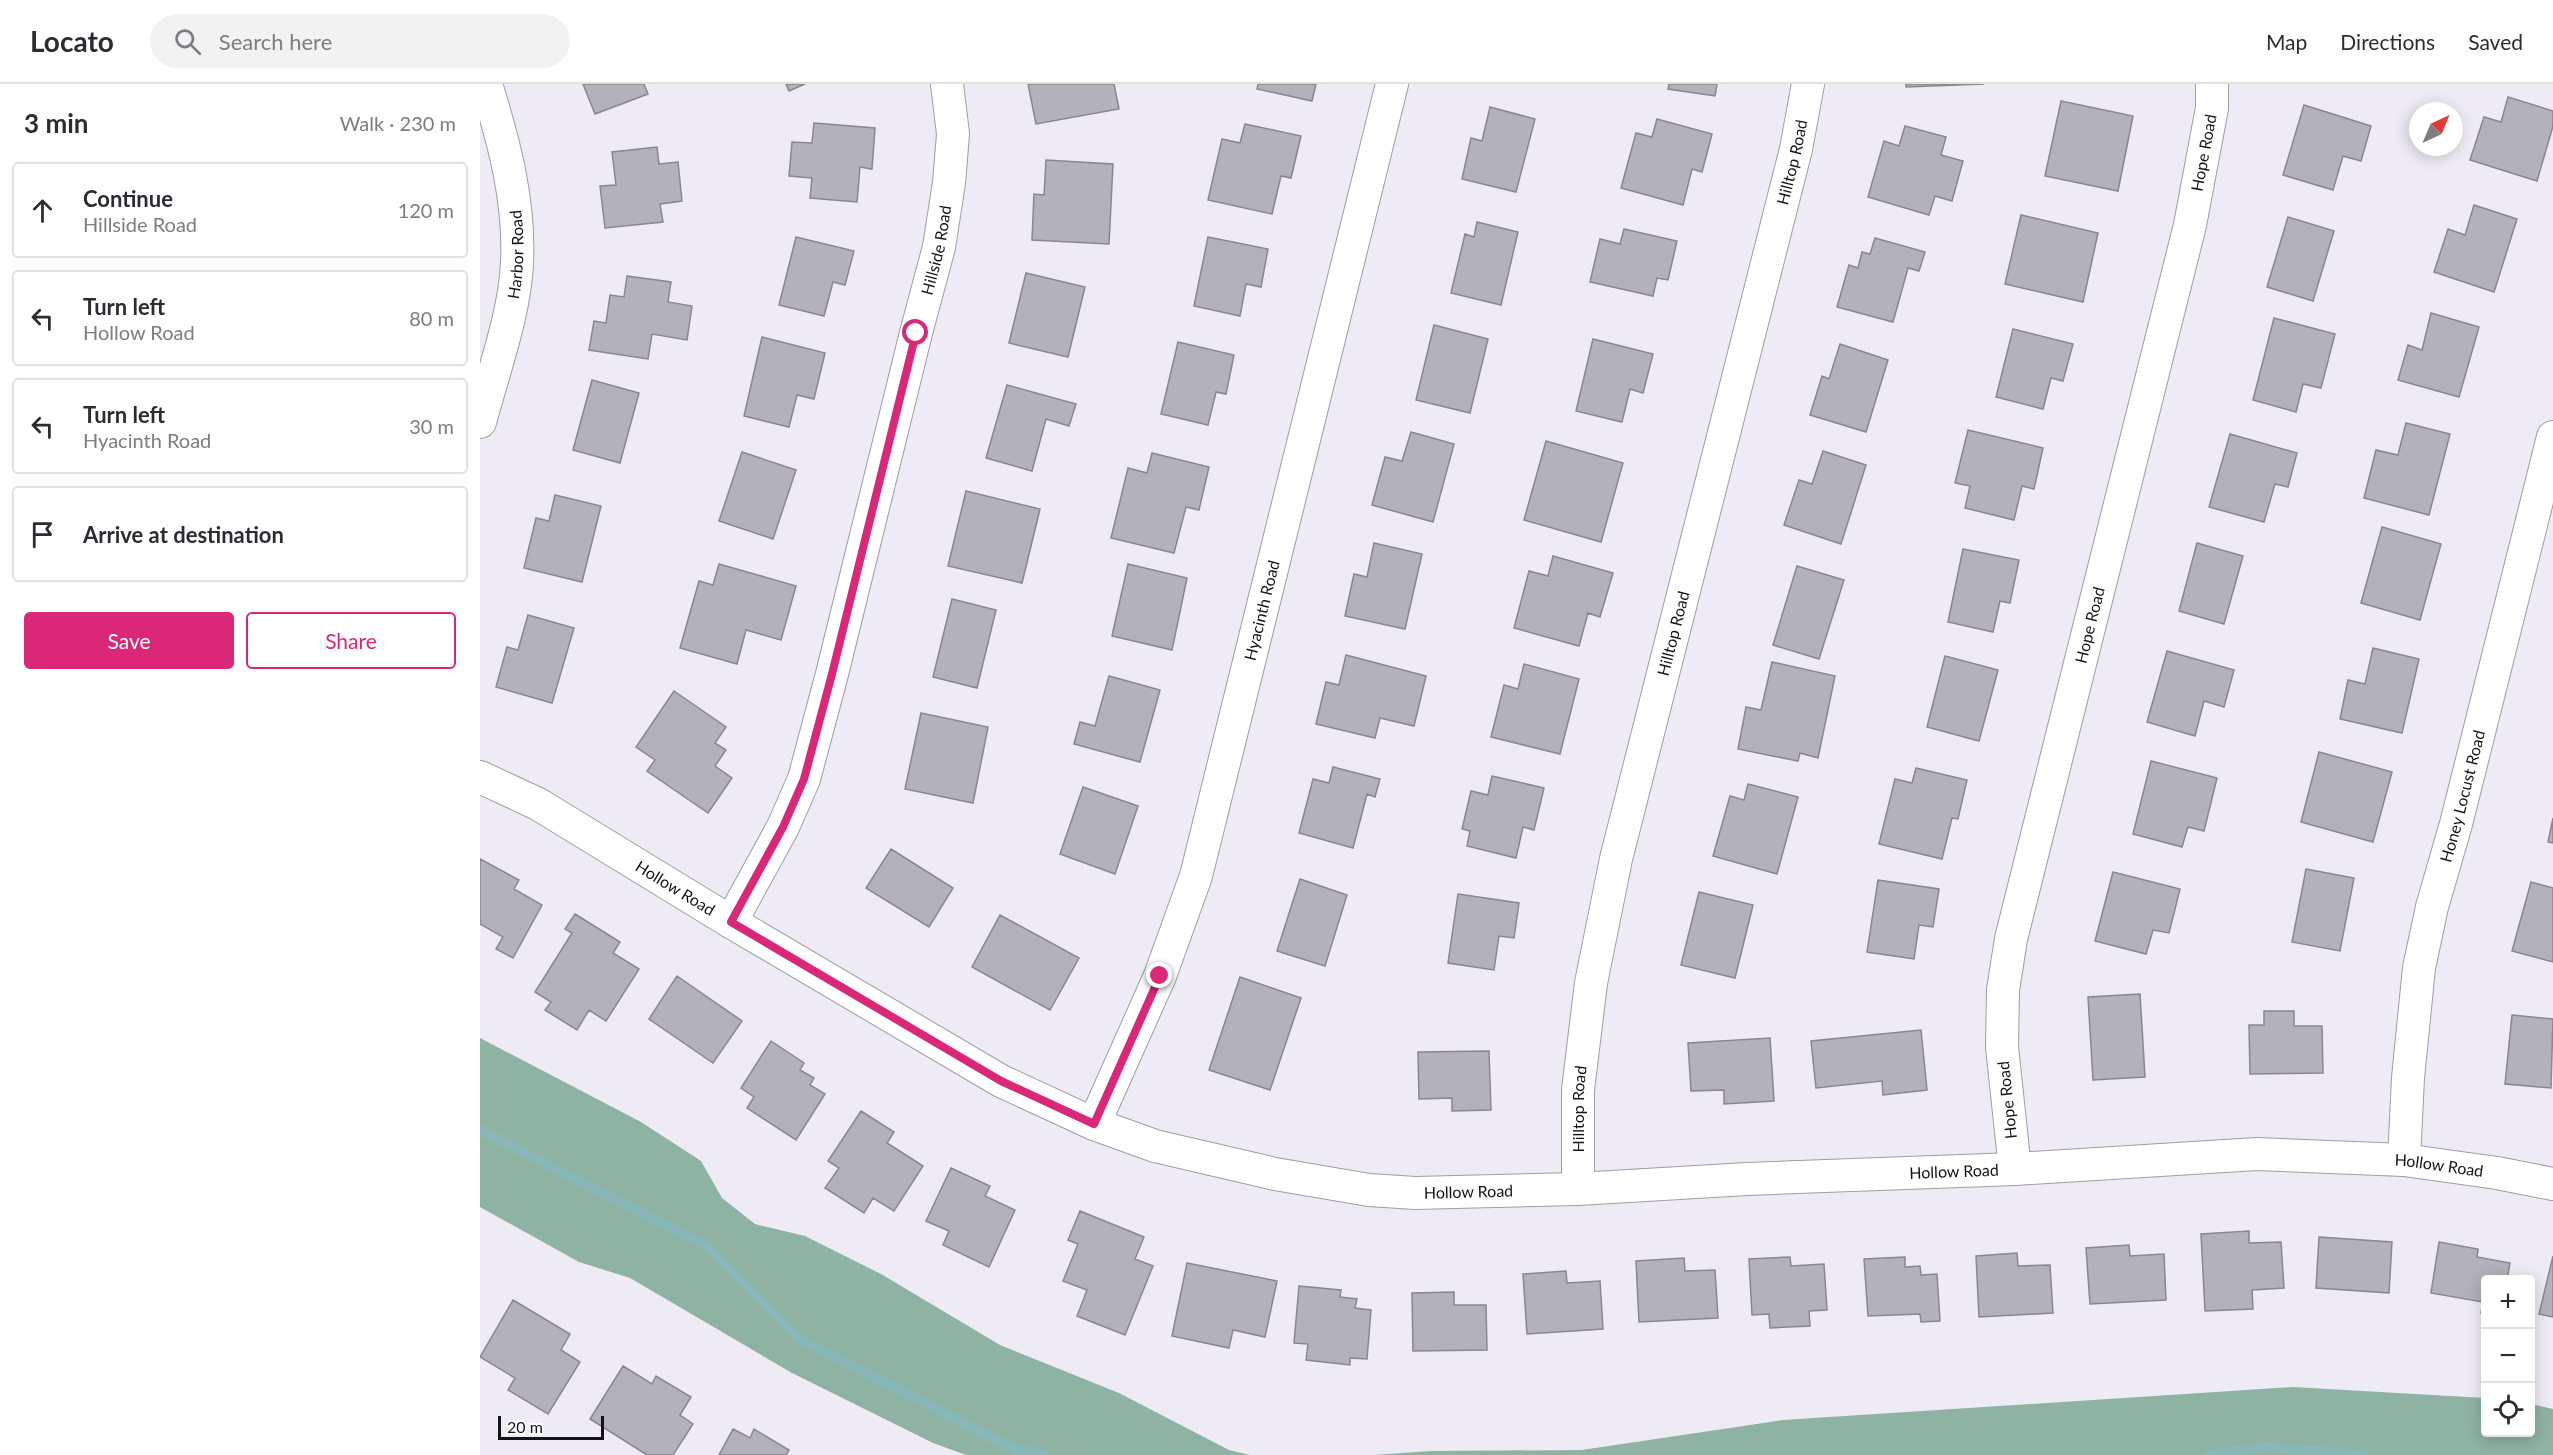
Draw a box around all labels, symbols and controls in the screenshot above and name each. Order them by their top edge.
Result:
search box [150,14,570,68]
text: Locato [30,24,114,58]
icon: search [171,25,204,58]
text: Search here [219,28,332,55]
text: Map [2266,29,2307,54]
text: Directions [2340,29,2435,54]
text: Saved [2468,29,2523,54]
north arrow [2409,102,2463,156]
text: 3 min [24,107,88,139]
text: Walk · 230 m [340,111,456,135]
street label: Hope Road [2187,112,2220,193]
street label: Hilltop Road [1772,118,1810,207]
text: Continue [83,185,173,212]
icon: ahead [26,194,59,227]
text: 120 m [398,198,454,222]
street label: Hillside Road [917,204,954,297]
street label: Harbor Road [503,209,526,300]
text: Hillside Road [83,212,197,236]
text: Turn left [83,293,165,320]
icon: left [26,302,59,335]
text: 80 m [409,306,454,330]
route start [902,319,928,345]
text: Hollow Road [83,320,195,344]
text: Turn left [83,401,165,428]
icon: left [26,410,59,443]
text: 30 m [409,414,454,438]
text: Hyacinth Road [83,428,211,452]
icon: arrive [26,518,59,551]
text: Arrive at destination [83,521,284,548]
street label: Hyacinth Road [1240,558,1283,662]
street label: Hope Road [2071,585,2108,665]
street label: Hilltop Road [1653,589,1693,678]
button: Save [24,612,234,669]
button: Share [246,612,456,669]
street label: Honey Locust Road [2435,728,2488,864]
street label: Hollow Road [633,856,719,919]
route end [1146,962,1172,988]
street label: Hope Road [1993,1060,2020,1140]
street label: Hilltop Road [1568,1065,1590,1152]
street label: Hollow Road [2394,1150,2485,1180]
street label: Hollow Road [1909,1160,1999,1182]
street label: Hollow Road [1424,1181,1513,1202]
map controls [2481,1275,2535,1437]
button: + [2481,1275,2535,1329]
button: − [2481,1329,2535,1383]
button: locate [2481,1383,2535,1437]
scale bar [498,1413,604,1440]
text: 20 m [507,1417,543,1436]

